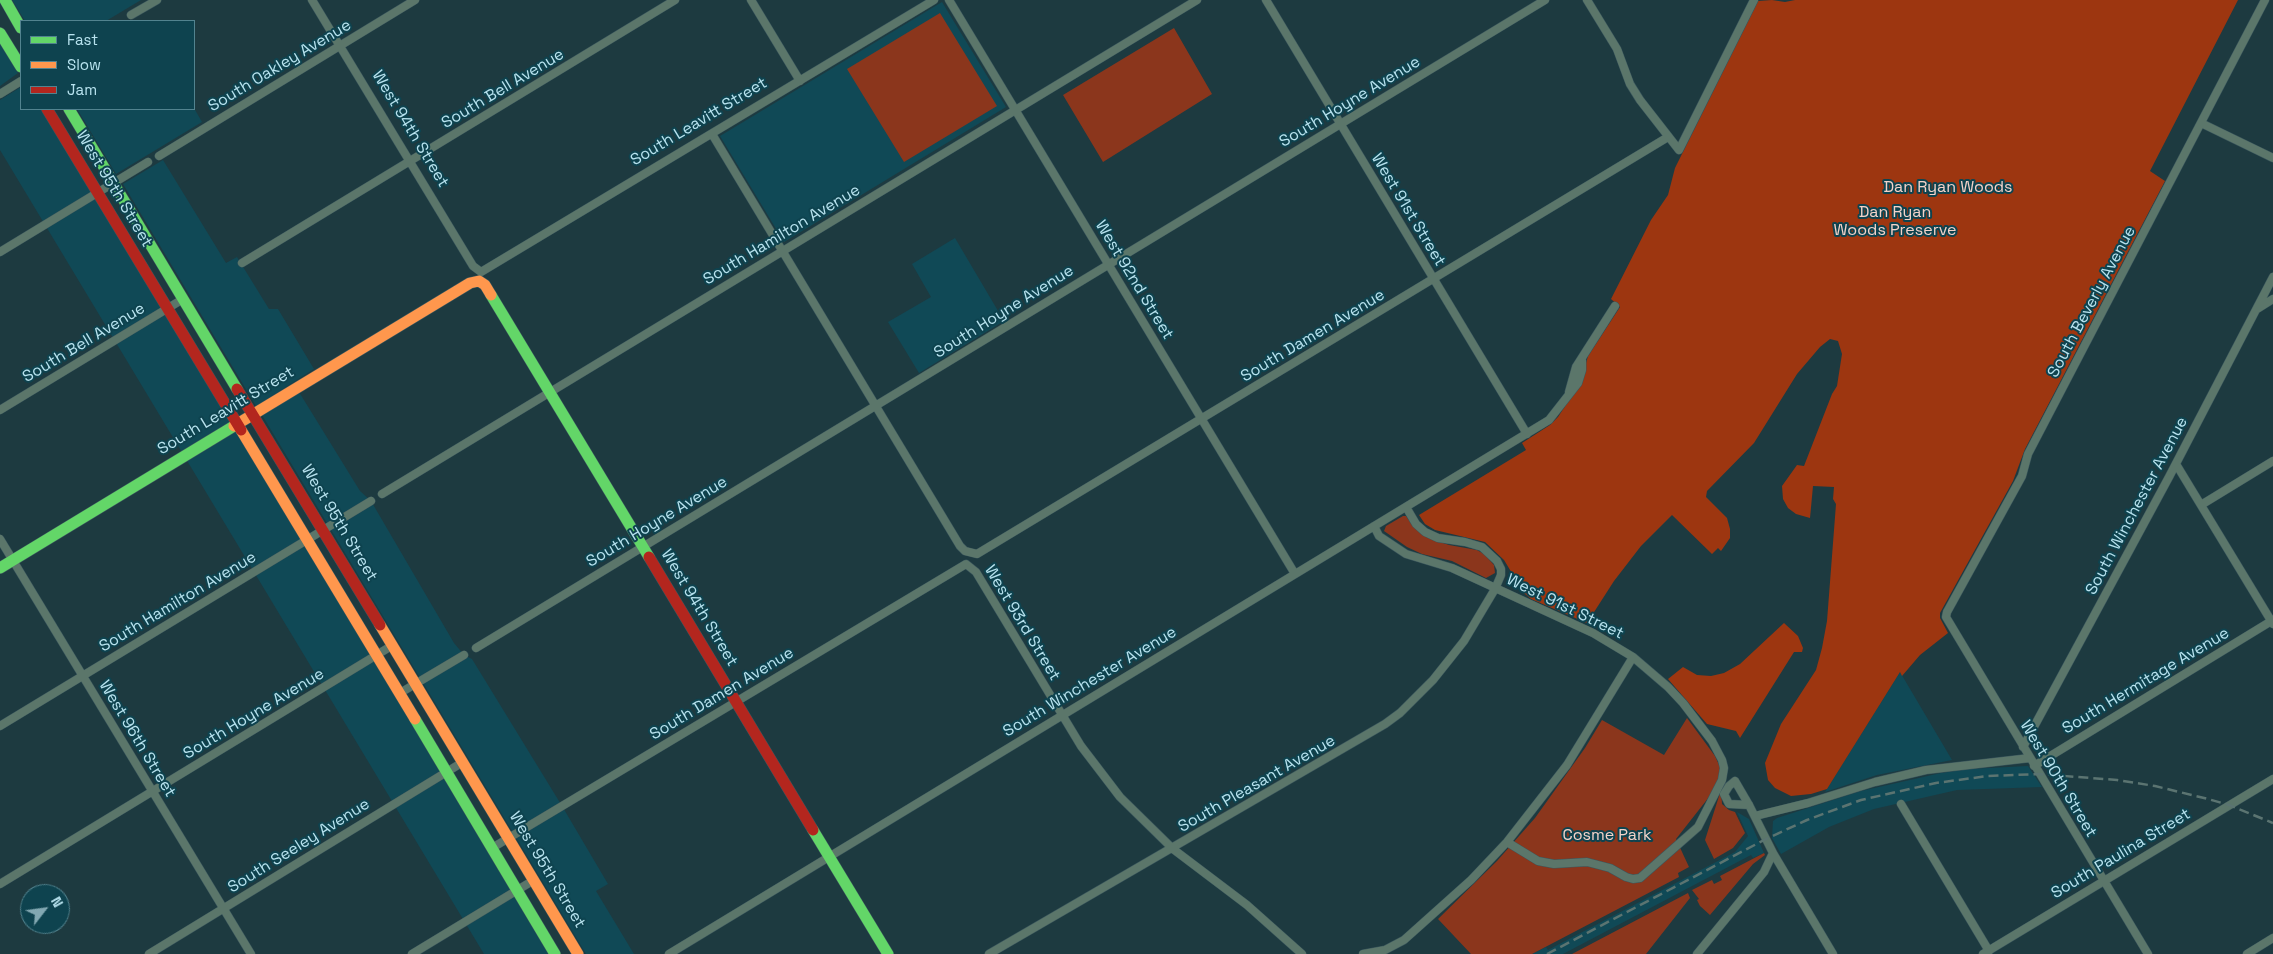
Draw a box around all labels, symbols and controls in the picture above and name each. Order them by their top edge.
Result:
street label: South Oakley Avenue [205,16,355,116]
legend [20,20,195,110]
text: Fast [67,30,98,49]
street label: South Bell Avenue [438,45,568,133]
street label: South Hoyne Avenue [1276,52,1424,152]
text: Slow [67,55,101,74]
street label: West 94th Street [368,67,452,191]
street label: South Leavitt Street [627,74,771,170]
text: Jam [67,80,97,99]
street label: West 95th Street [72,127,156,251]
street label: West 91st Street [1367,150,1449,270]
park label: Dan Ryan Woods [1883,178,2013,198]
street label: South Hamilton Avenue [700,181,864,289]
park label: Dan Ryan Woods Preserve [1834,203,1956,241]
street label: West 92nd Street [1091,217,1177,343]
street label: South Beverly Avenue [2044,223,2140,381]
street label: South Hoyne Avenue [931,261,1077,363]
street label: South Damen Avenue [1238,285,1388,387]
street label: South Bell Avenue [19,299,149,387]
street label: South Leavitt Street [154,363,298,459]
street label: South Winchester Avenue [2082,414,2192,598]
street label: West 95th Street [297,461,381,585]
street label: South Hoyne Avenue [583,472,731,572]
street label: West 94th Street [657,546,741,670]
street label: South Hamilton Avenue [96,548,260,656]
street label: West 93rd Street [980,562,1064,684]
street label: West 91st Street [1503,570,1627,644]
street label: South Winchester Avenue [1000,623,1180,741]
street label: South Hermitage Avenue [2059,624,2233,738]
street label: South Damen Avenue [647,643,797,745]
street label: South Hoyne Avenue [180,664,328,764]
street label: West 96th Street [95,677,179,801]
street label: West 90th Street [2015,717,2101,841]
street label: South Pleasant Avenue [1175,731,1339,837]
street label: South Seeley Avenue [225,795,373,897]
street label: South Paulina Street [2048,805,2194,903]
street label: West 95th Street [505,808,589,932]
park label: Cosme Park [1562,826,1652,846]
north arrow [20,884,70,934]
text: N [47,893,67,911]

